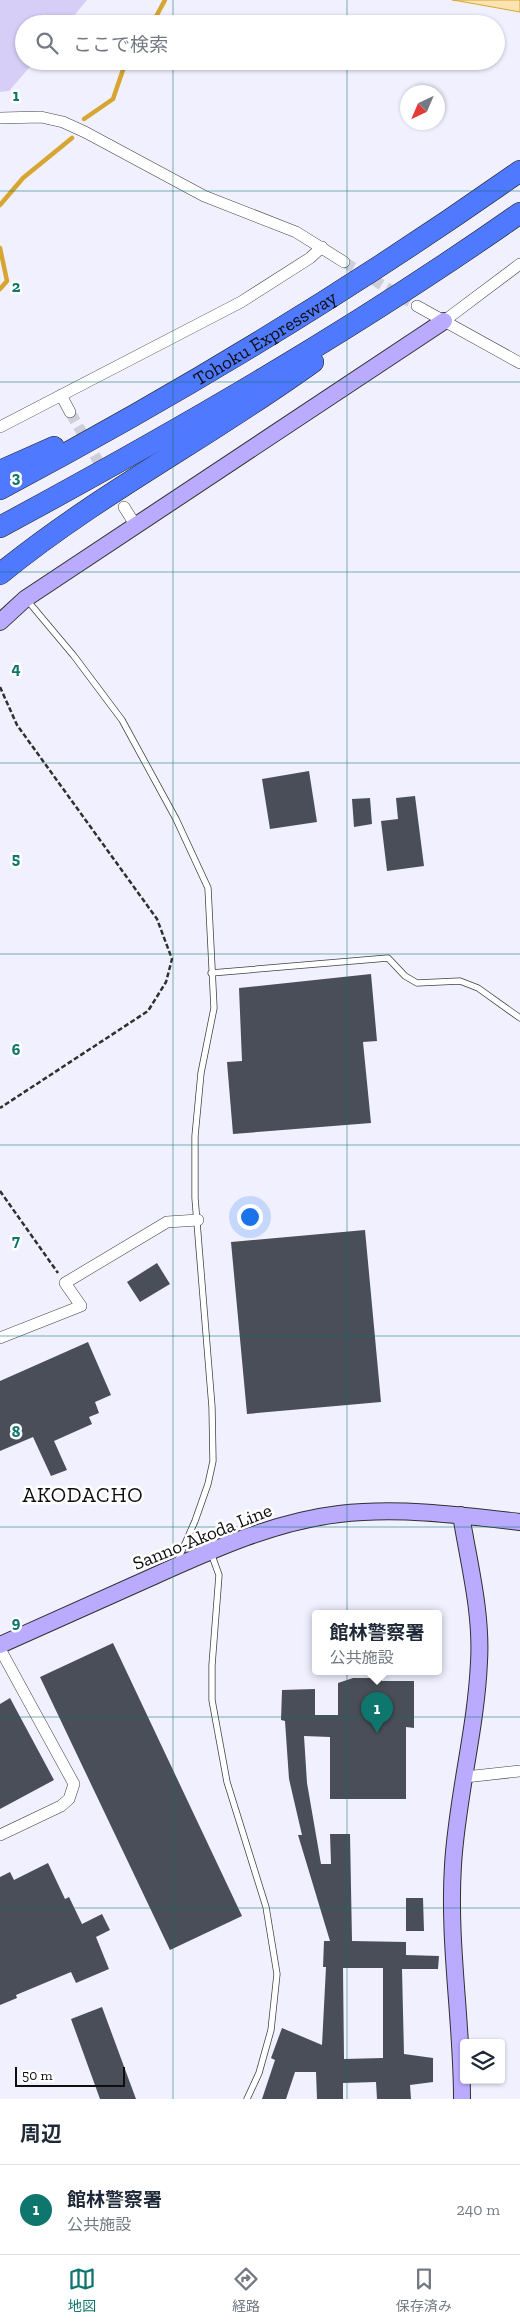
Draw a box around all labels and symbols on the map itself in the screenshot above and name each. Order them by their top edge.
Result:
north arrow [400,85,445,130]
text: 1 [13,86,20,105]
text: 2 [12,277,21,296]
street label: Tohoku Expressway [189,285,341,391]
text: 3 [12,468,21,487]
text: 4 [11,659,21,678]
text: 5 [12,849,20,868]
text: 6 [12,1040,21,1059]
your location [237,1204,263,1230]
text: 7 [12,1231,20,1250]
text: 8 [12,1422,21,1441]
district label: AKODACHO [22,1482,144,1507]
street label: Sanno-Akoda Line [129,1498,275,1575]
text: 9 [12,1613,21,1632]
pin: 1 [361,1692,393,1733]
scale bar [15,2064,125,2087]

